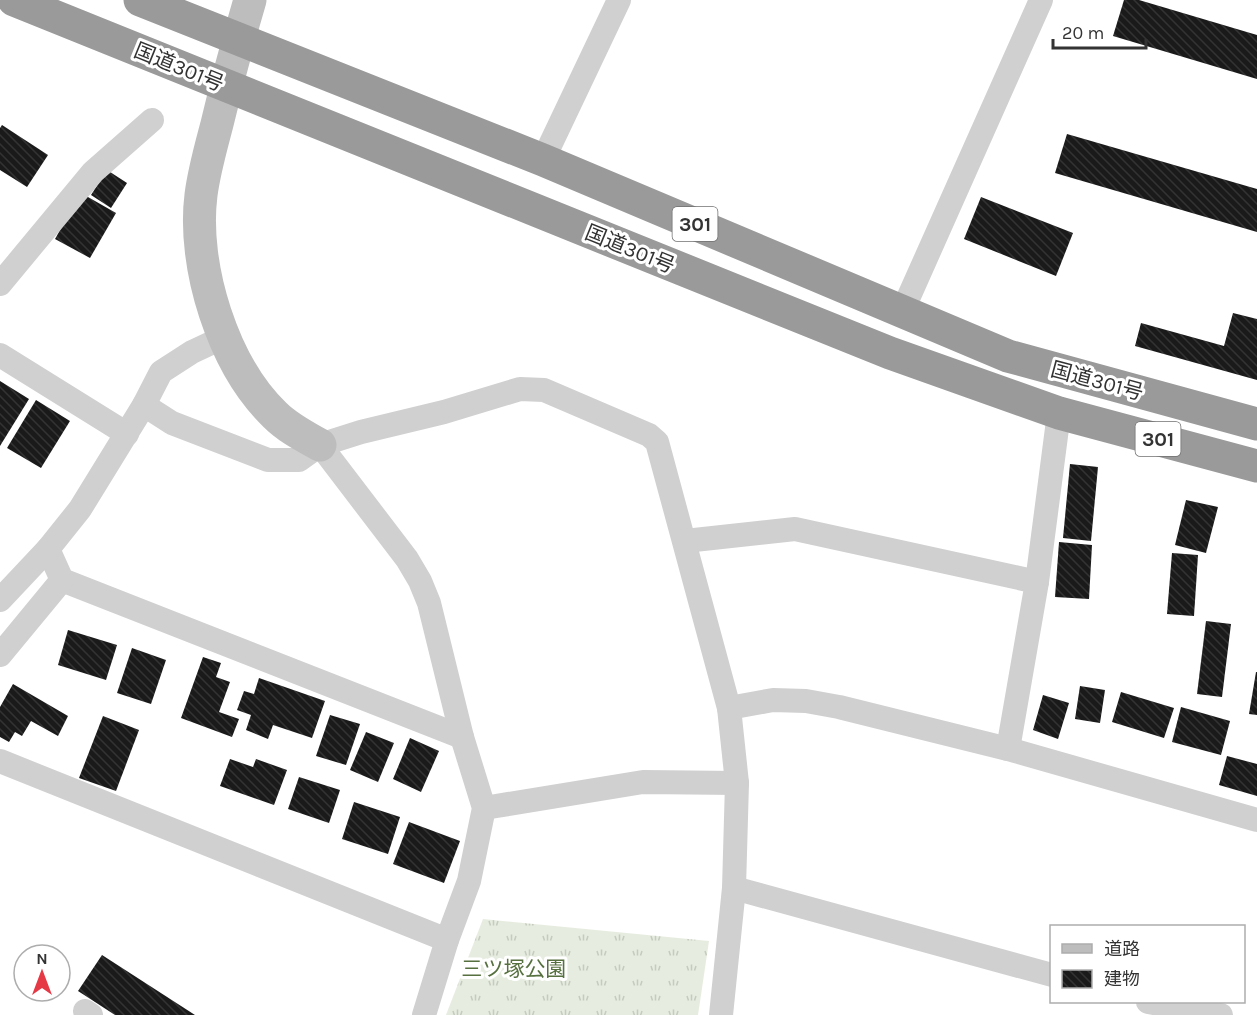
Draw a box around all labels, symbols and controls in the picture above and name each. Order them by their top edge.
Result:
scale bar [1053,12,1146,50]
text: 20 m [1062,22,1104,44]
street label: 国道301号 [131,38,227,96]
road number: 301 [672,207,718,241]
street label: 国道301号 [582,220,678,278]
street label: 国道301号 [1048,357,1146,405]
road number: 301 [1136,422,1180,456]
legend [1050,925,1245,1003]
text: 道路 [1104,938,1140,960]
north arrow [12,943,72,1003]
text: N [36,949,48,968]
park label: 三ツ塚公園 [462,957,567,981]
text: 建物 [1104,968,1140,990]

